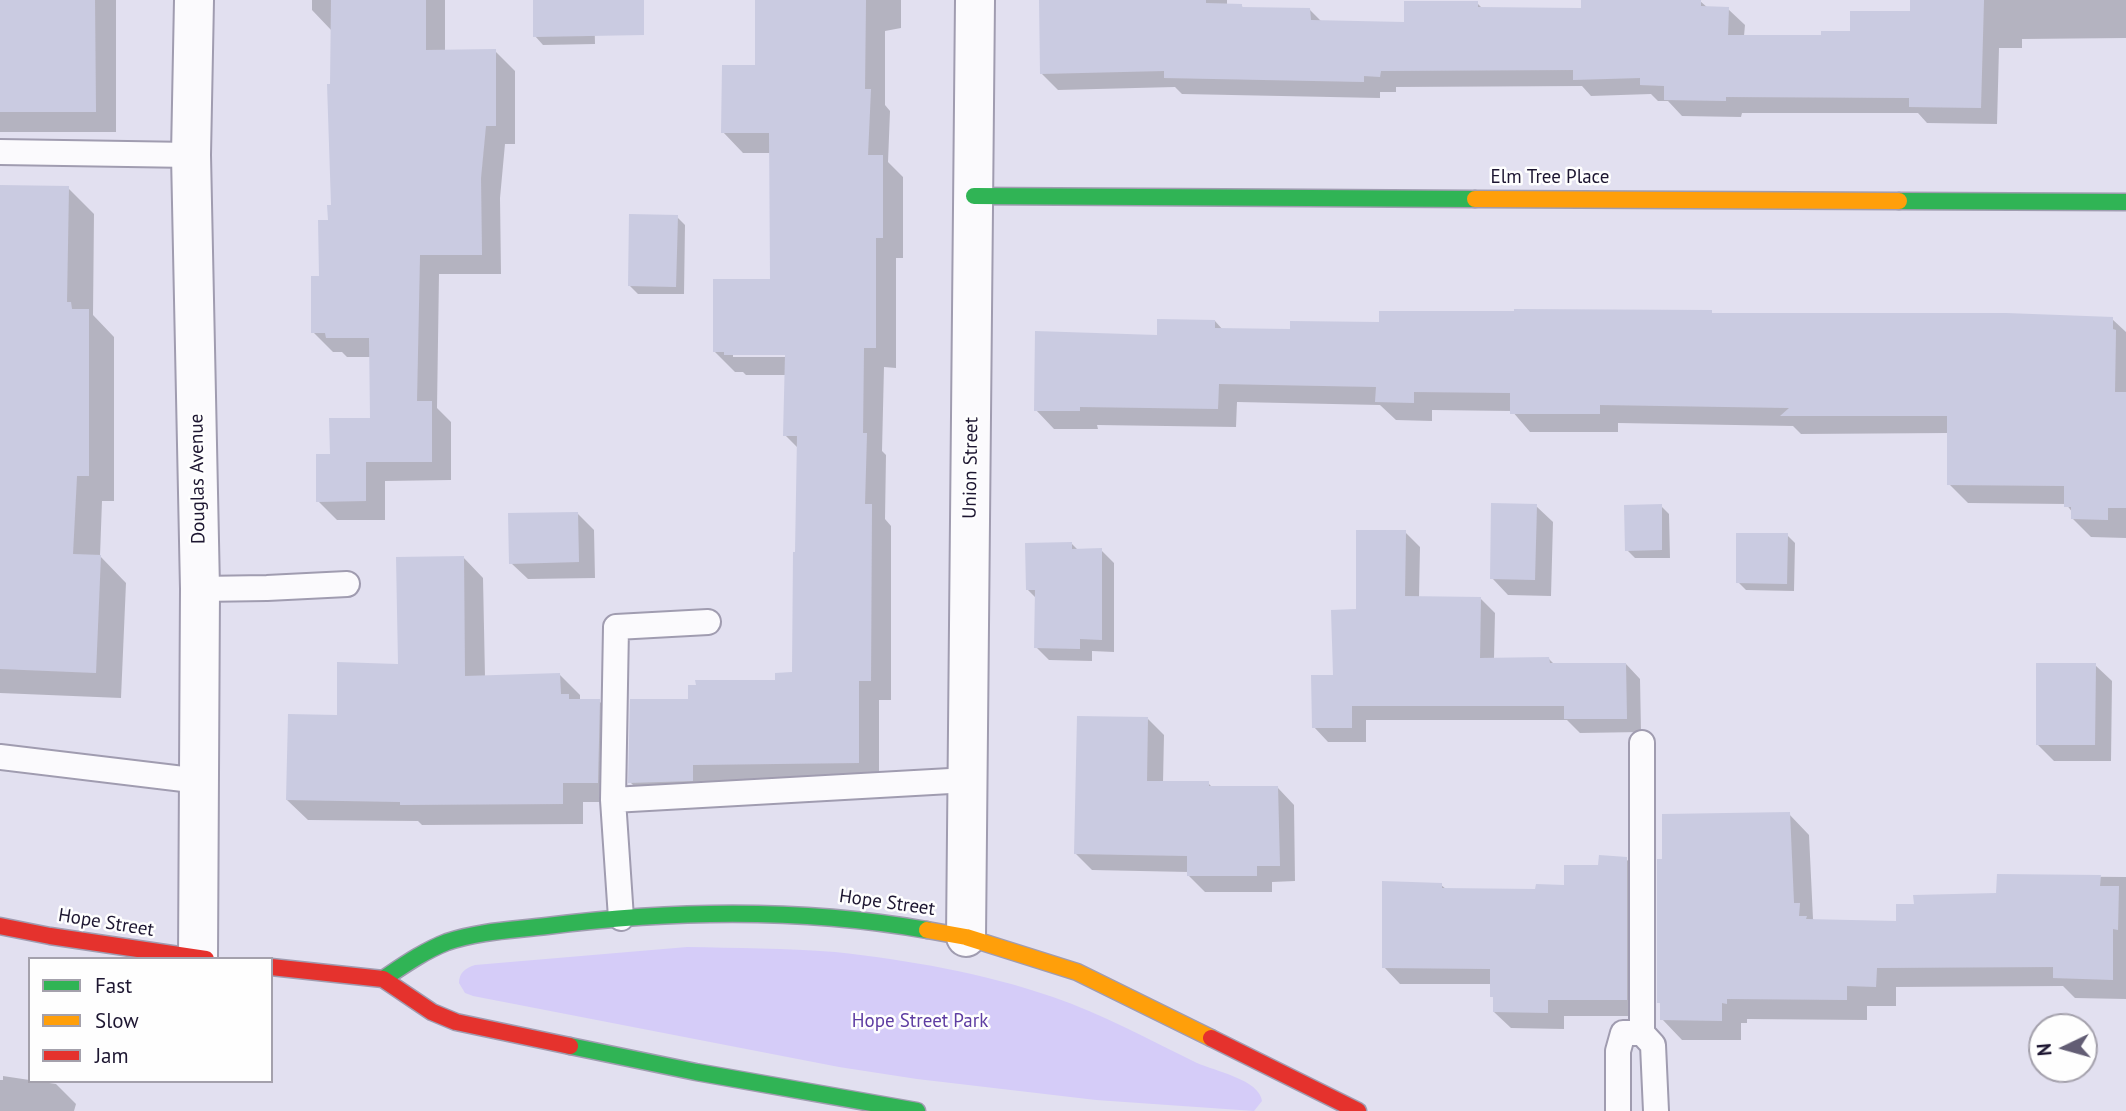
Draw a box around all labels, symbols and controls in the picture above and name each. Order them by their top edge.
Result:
street label: Elm Tree Place [1491,167,1609,189]
street label: Douglas Avenue [185,414,211,544]
street label: Union Street [959,417,983,519]
street label: Hope Street [838,885,936,921]
street label: Hope Street [57,904,155,942]
legend [28,957,273,1083]
text: Fast [95,972,132,999]
text: Slow [95,1007,139,1034]
park label: Hope Street Park [852,1011,988,1033]
north arrow [2028,1013,2098,1083]
text: Jam [95,1042,129,1069]
text: N [2032,1042,2057,1057]

